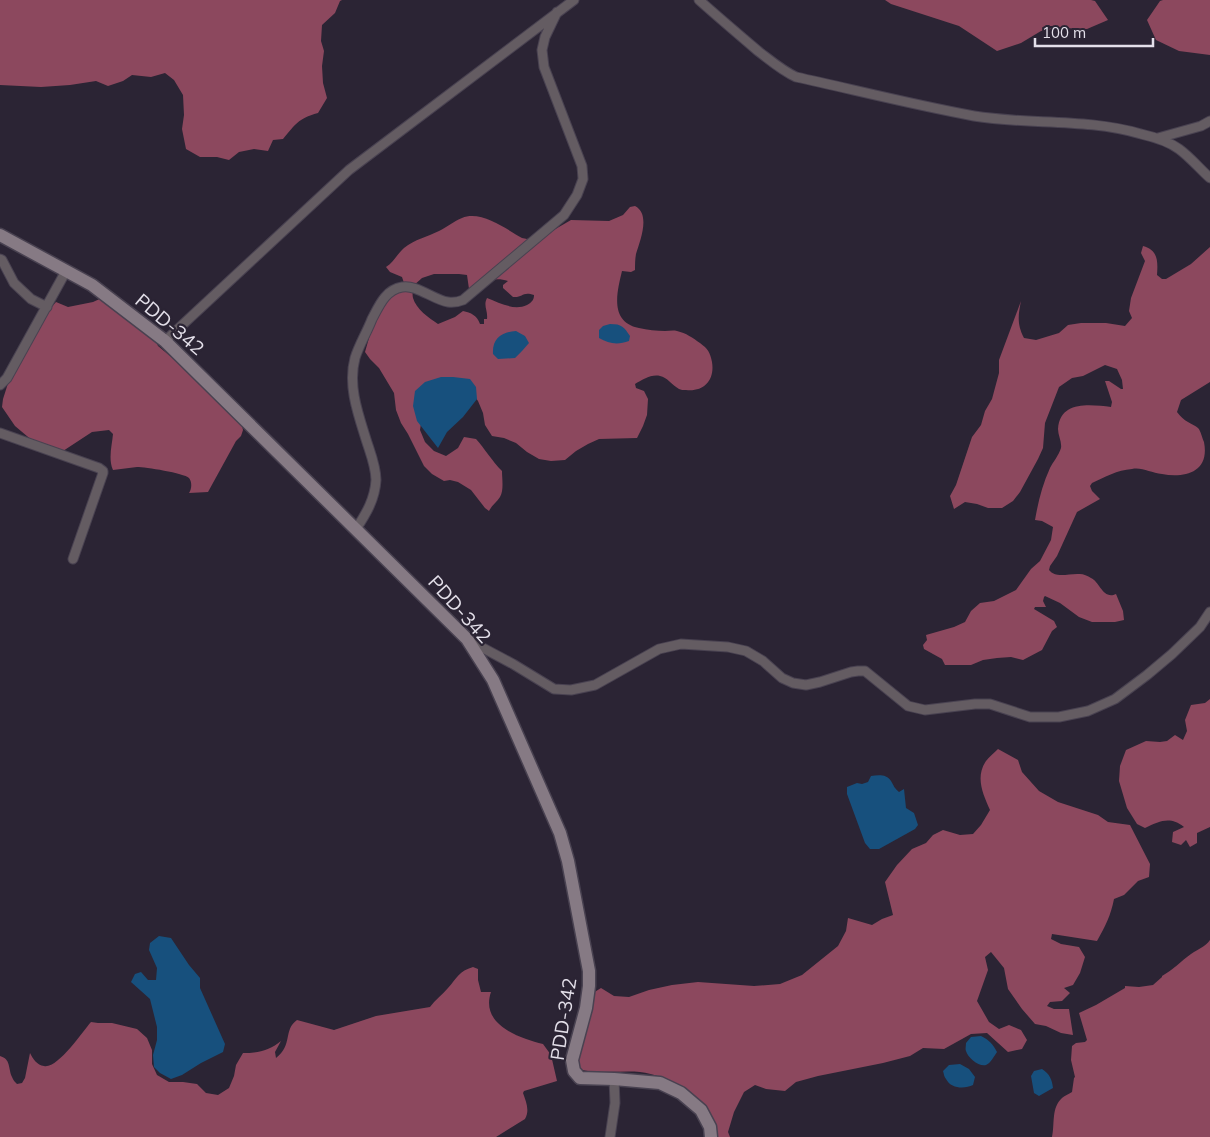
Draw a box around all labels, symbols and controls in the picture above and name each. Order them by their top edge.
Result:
scale bar [1035,15,1152,47]
text: 100 m [1042,23,1086,42]
street label: PDD-342 [130,288,210,360]
street label: PDD-342 [423,570,497,648]
street label: PDD-342 [545,976,581,1062]

